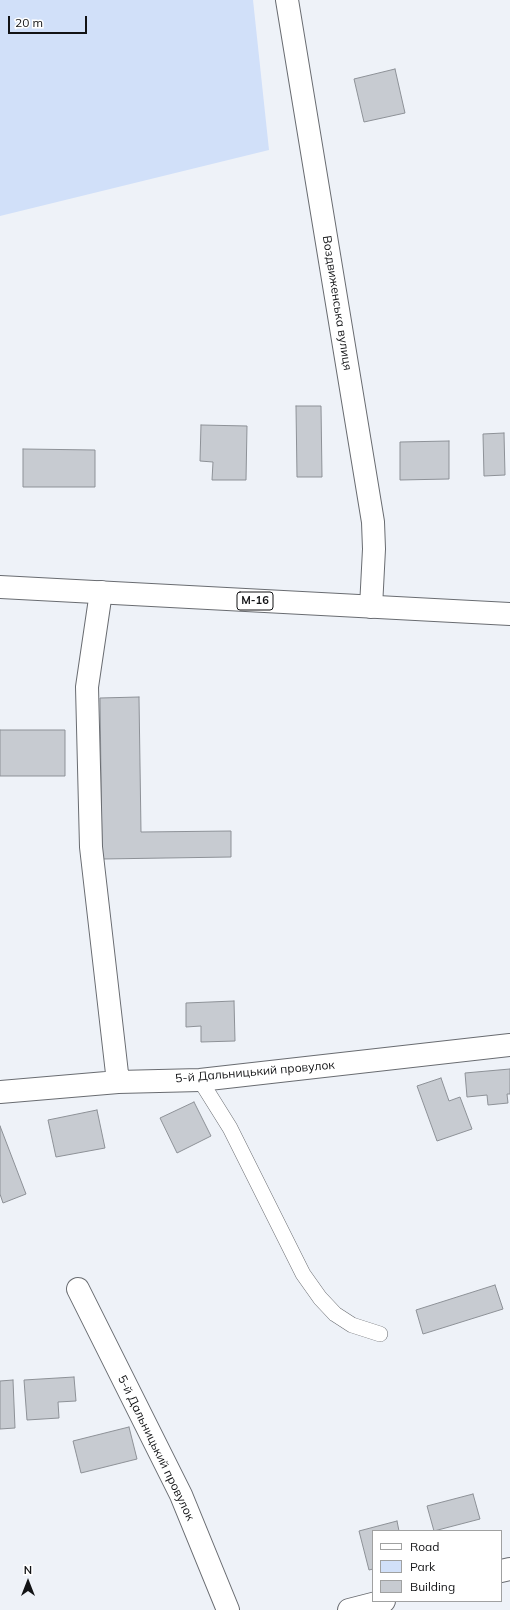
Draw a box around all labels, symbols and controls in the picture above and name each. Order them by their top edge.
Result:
scale bar [10,8,89,34]
text: 20 m [15,15,43,30]
street label: Воздвиженська вулиця [319,234,355,372]
road number: М-16 [237,592,273,610]
street label: 5-й Дальницький провулок [175,1058,335,1086]
street label: 5-й Дальницький провулок [114,1373,198,1523]
legend [372,1530,502,1602]
text: Road [410,1539,439,1554]
text: Park [410,1559,435,1574]
north arrow [8,1562,48,1602]
text: N [24,1563,32,1577]
text: Building [410,1579,455,1594]

